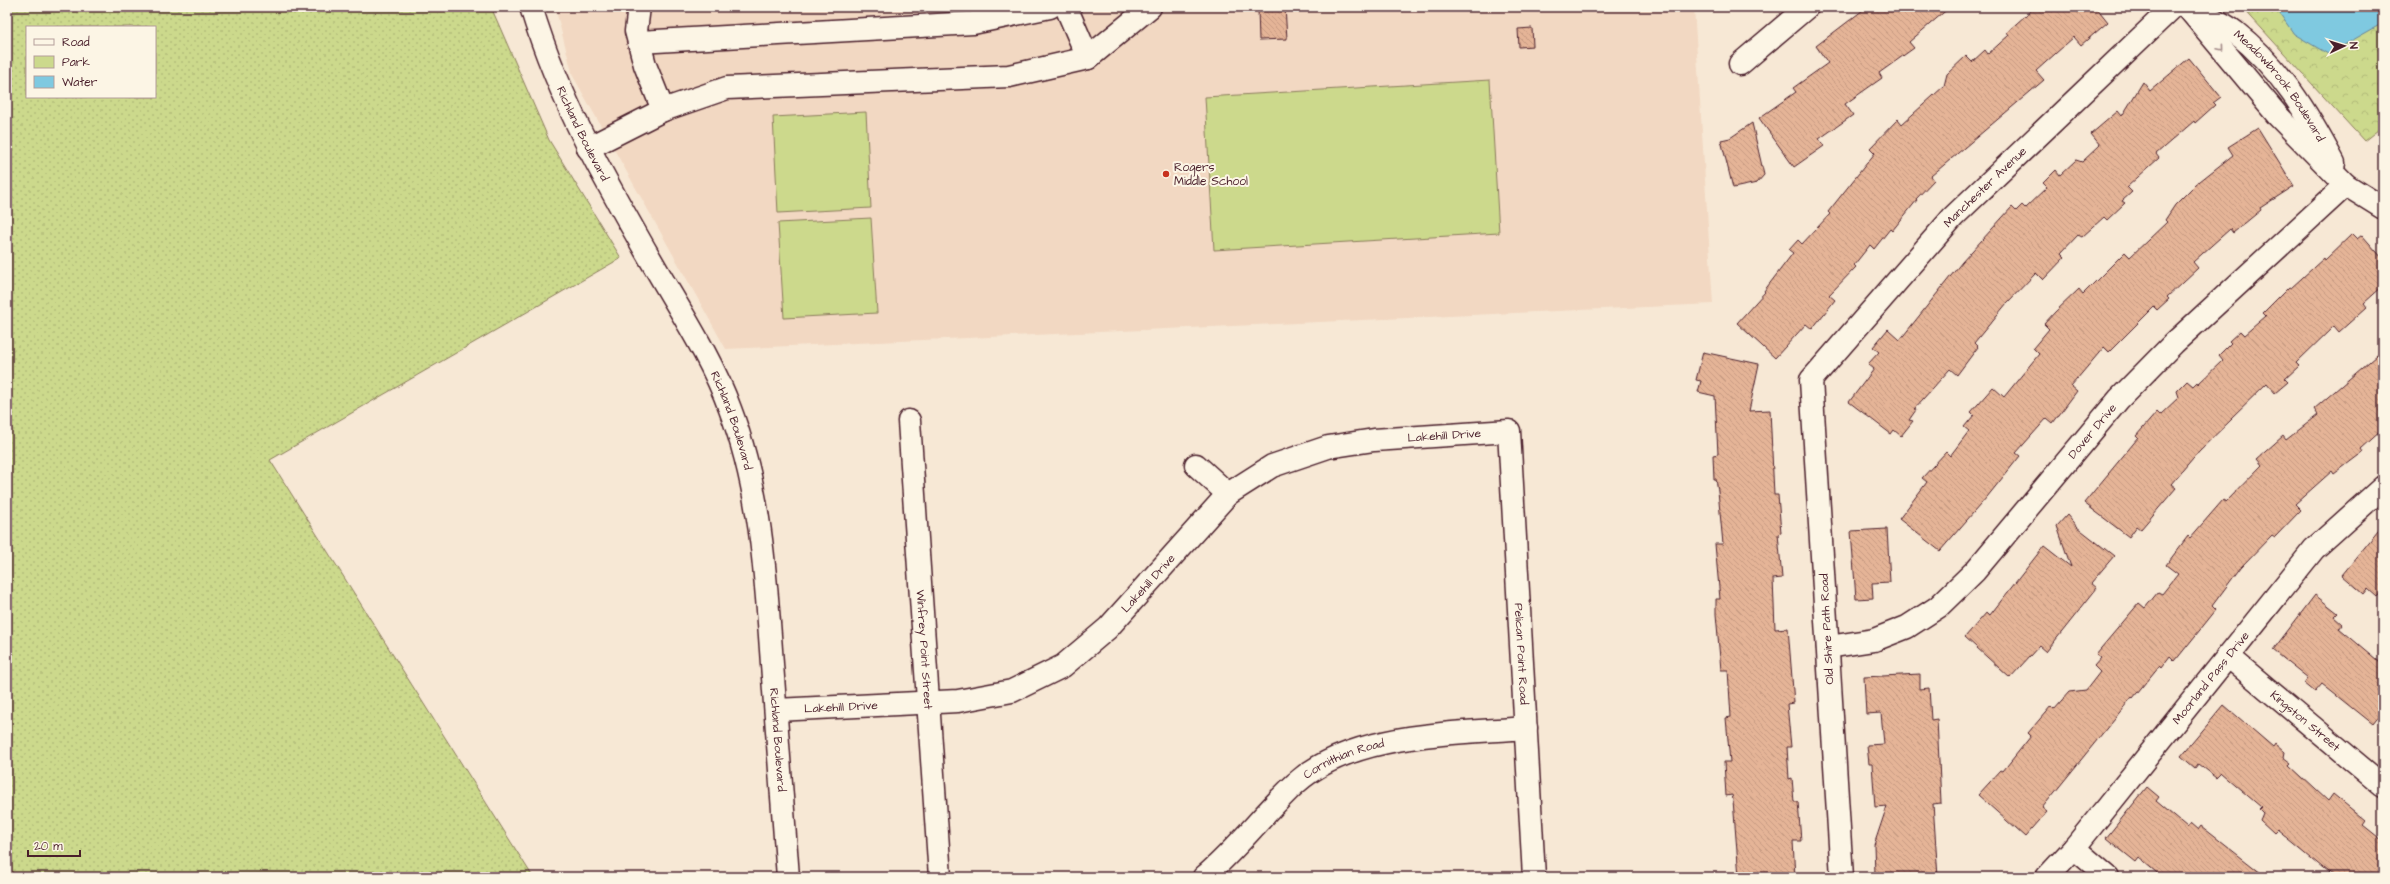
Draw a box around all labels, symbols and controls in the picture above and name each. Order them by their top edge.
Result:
legend [26,26,156,98]
street label: Meadowbrook Boulevard [2230,26,2329,145]
north arrow [2324,26,2364,66]
text: Road [62,34,90,51]
text: N [2346,41,2361,49]
one-way arrow [2217,43,2224,50]
text: Park [62,54,90,71]
text: Water [62,74,98,91]
street label: Richland Boulevard [553,83,613,184]
street label: Manchester Avenue [1939,142,2031,231]
place label: Rogers Middle School [1174,159,1248,190]
marker: Rogers Middle School [1161,169,1171,179]
street label: Richland Boulevard [706,368,757,472]
street label: Dover Drive [2064,399,2121,462]
street label: Lakehill Drive [1407,424,1482,446]
street label: Lakehill Drive [1117,550,1179,616]
street label: Old Shire Path Road [1816,573,1838,685]
street label: Winfrey Point Street [912,589,937,710]
street label: Pelican Point Road [1510,602,1533,705]
street label: Moorland Pass Drive [2168,627,2254,728]
street label: Richland Boulevard [766,687,790,792]
street label: Kingston Street [2267,687,2344,755]
street label: Lakehill Drive [804,696,879,717]
street label: Cornithian Road [1300,734,1386,783]
scale bar [28,832,80,858]
text: 20 m [34,838,63,855]

